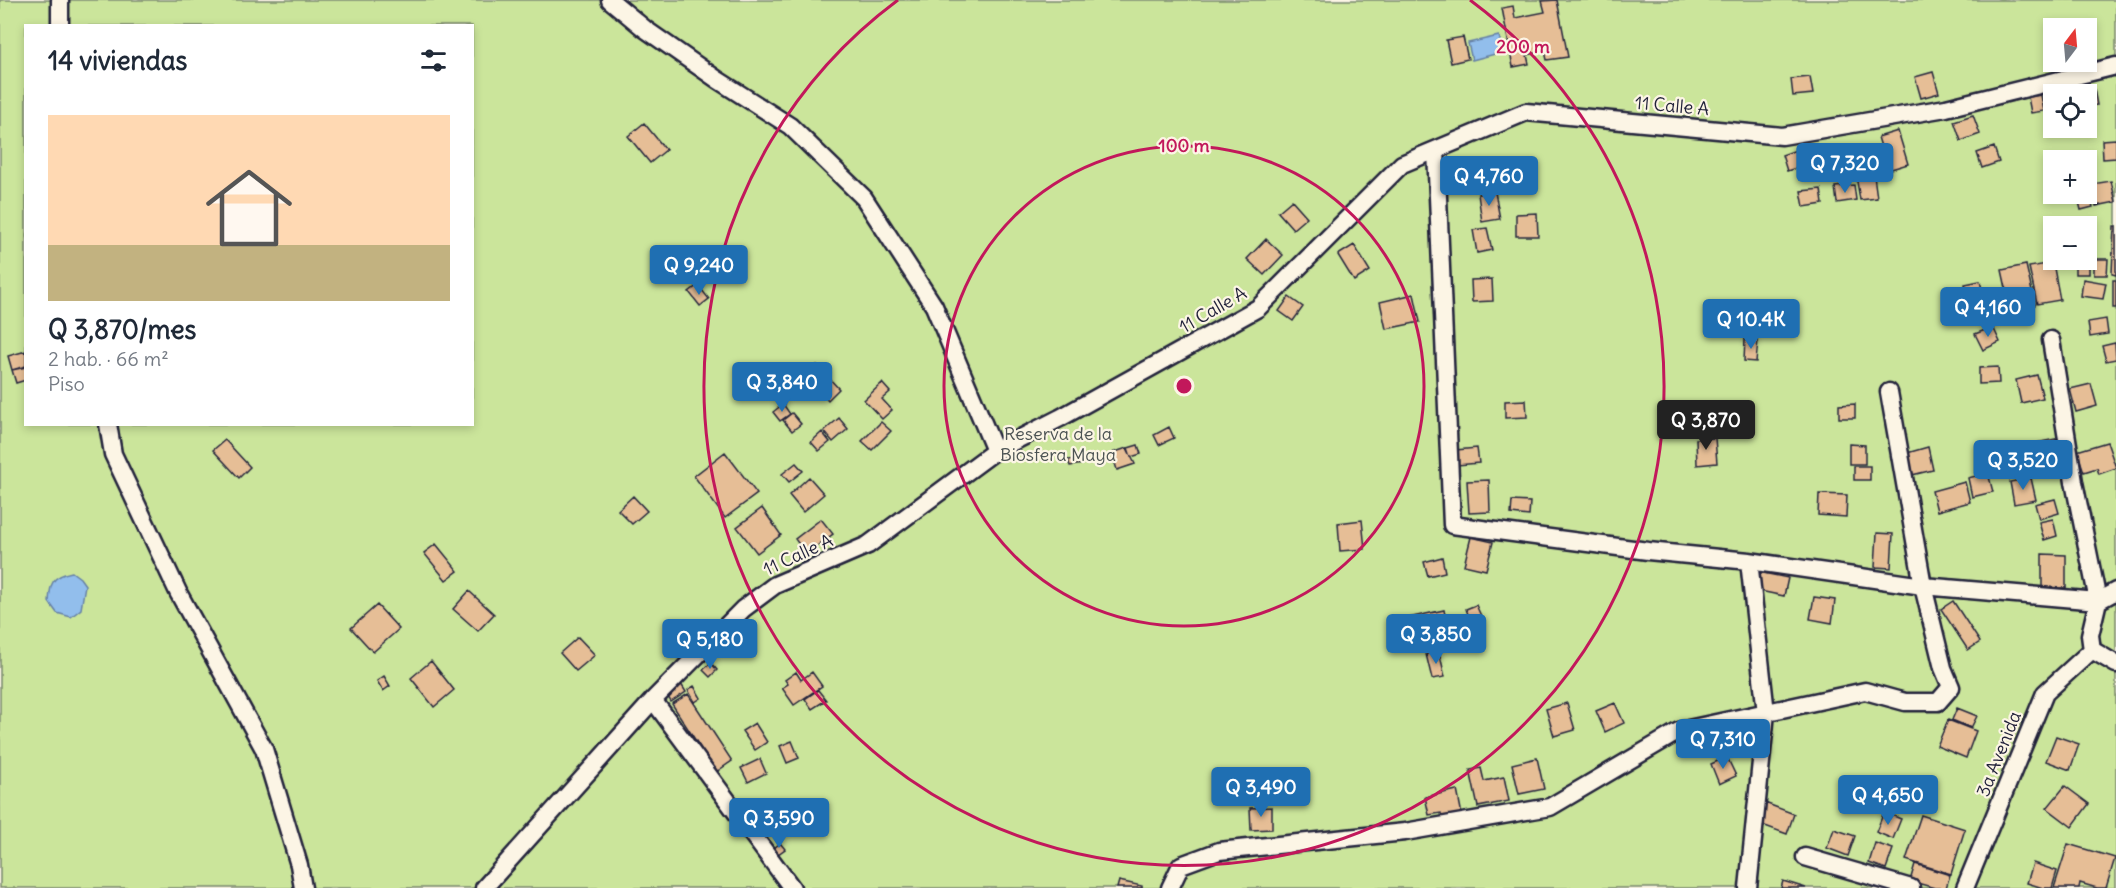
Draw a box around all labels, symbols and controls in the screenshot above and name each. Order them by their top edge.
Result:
north arrow [2043,18,2097,72]
map controls [2043,18,2097,270]
text: 200 m [1496,35,1550,58]
text: 14 viviendas [48,44,187,77]
icon: filters [417,44,450,77]
button: locate [2043,84,2097,138]
street label: 11 Calle A [1634,91,1710,120]
text: 100 m [1159,134,1210,157]
pin: Q 7,320 [1790,143,1900,194]
text: Q 7,320 [1810,150,1880,175]
button: + [2043,150,2097,204]
icon: home [195,154,303,262]
pin: Q 4,760 [1434,156,1544,207]
text: Q 4,760 [1454,163,1524,188]
button: − [2043,216,2097,270]
pin: Q 9,240 [644,245,754,296]
text: Q 9,240 [664,252,734,277]
street label: 11 Calle A [1175,281,1251,338]
pin: Q 4,160 [1933,287,2043,338]
text: Q 4,160 [1954,294,2022,319]
pin: Q 10.4K [1696,299,1806,350]
text: Q 10.4K [1717,306,1785,331]
text: Q 3,870/mes [48,313,196,346]
text: 2 hab. · 66 m² [48,346,169,371]
pin: Q 3,840 [727,362,837,413]
text: Q 3,840 [746,369,818,394]
text: Piso [48,371,85,396]
centre of rings [1174,376,1194,396]
pin: Q 3,870 [1651,400,1761,451]
text: Q 3,870 [1671,407,1741,432]
park label: Reserva de la Biosfera Maya [1000,422,1116,466]
pin: Q 3,520 [1968,440,2078,491]
text: Q 3,520 [1987,447,2059,472]
street label: 11 Calle A [759,528,836,581]
pin: Q 3,850 [1381,614,1491,665]
pin: Q 5,180 [655,619,765,670]
text: Q 3,850 [1400,621,1472,646]
text: Q 5,180 [676,626,744,651]
street label: 3a Avenida [1971,708,2026,800]
pin: Q 7,310 [1668,719,1778,770]
text: Q 7,310 [1690,726,1756,751]
pin: Q 3,490 [1206,767,1316,818]
text: Q 3,490 [1225,774,1297,799]
pin: Q 4,650 [1833,775,1943,826]
text: Q 4,650 [1852,782,1924,807]
pin: Q 3,590 [724,798,834,849]
text: Q 3,590 [743,805,815,830]

